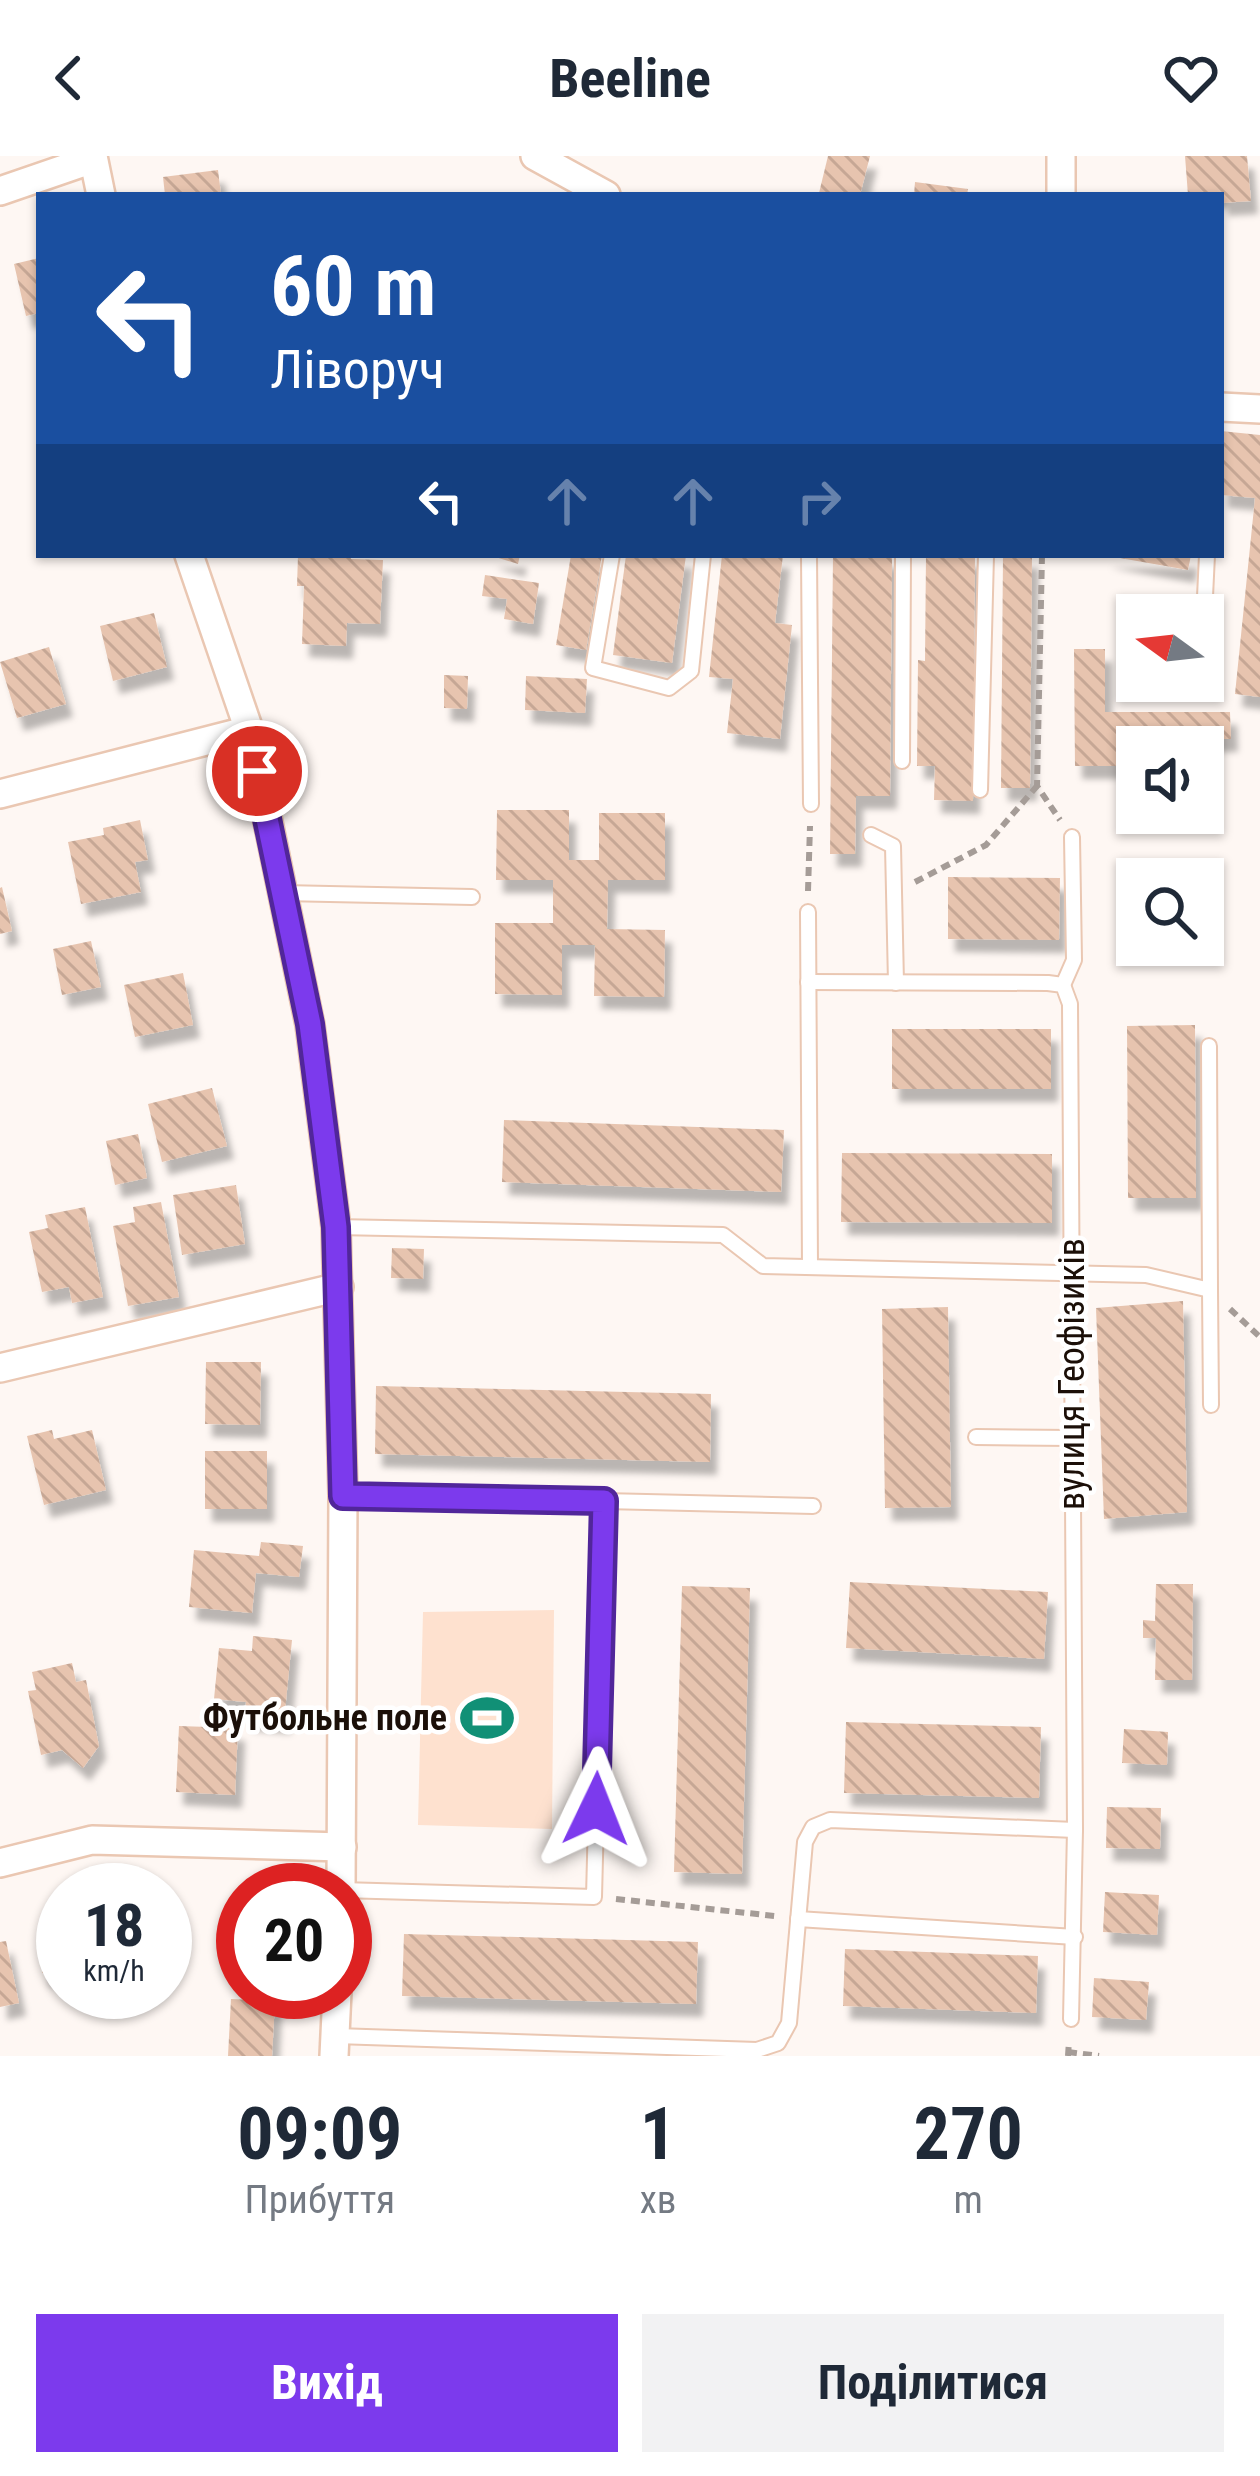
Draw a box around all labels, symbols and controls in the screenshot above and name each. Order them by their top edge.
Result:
icon: back [36,45,102,111]
icon: heart [1158,45,1224,111]
text: Beeline [549,47,711,110]
text: 60 m [270,237,437,336]
icon: left [72,240,228,396]
text: Ліворуч [270,338,445,401]
icon: left [408,468,474,534]
icon: ahead [534,468,600,534]
icon: ahead [660,468,726,534]
icon: right [786,468,852,534]
north arrow [1116,594,1224,702]
map controls [1116,594,1224,966]
pin [206,720,308,822]
button: sound [1116,726,1224,834]
icon: arrive [224,738,290,804]
button: search [1116,858,1224,966]
street label: вулиця Геофізиків [1051,1238,1093,1510]
sports icon: Футбольне поле [458,1689,516,1747]
place label: Футбольне поле [203,1697,447,1739]
position arrow [533,1746,659,1872]
speed limit sign: 20 [216,1863,372,2019]
text: 18 [84,1890,144,1961]
text: km/h [83,1953,145,1988]
text: 09:09 [237,2092,402,2177]
text: 1 [640,2092,676,2177]
text: 270 [914,2092,1023,2177]
text: Прибуття [245,2177,395,2223]
text: хв [640,2177,676,2223]
text: m [954,2177,983,2223]
button: Вихід [36,2314,618,2452]
button: Поділитися [642,2314,1224,2452]

